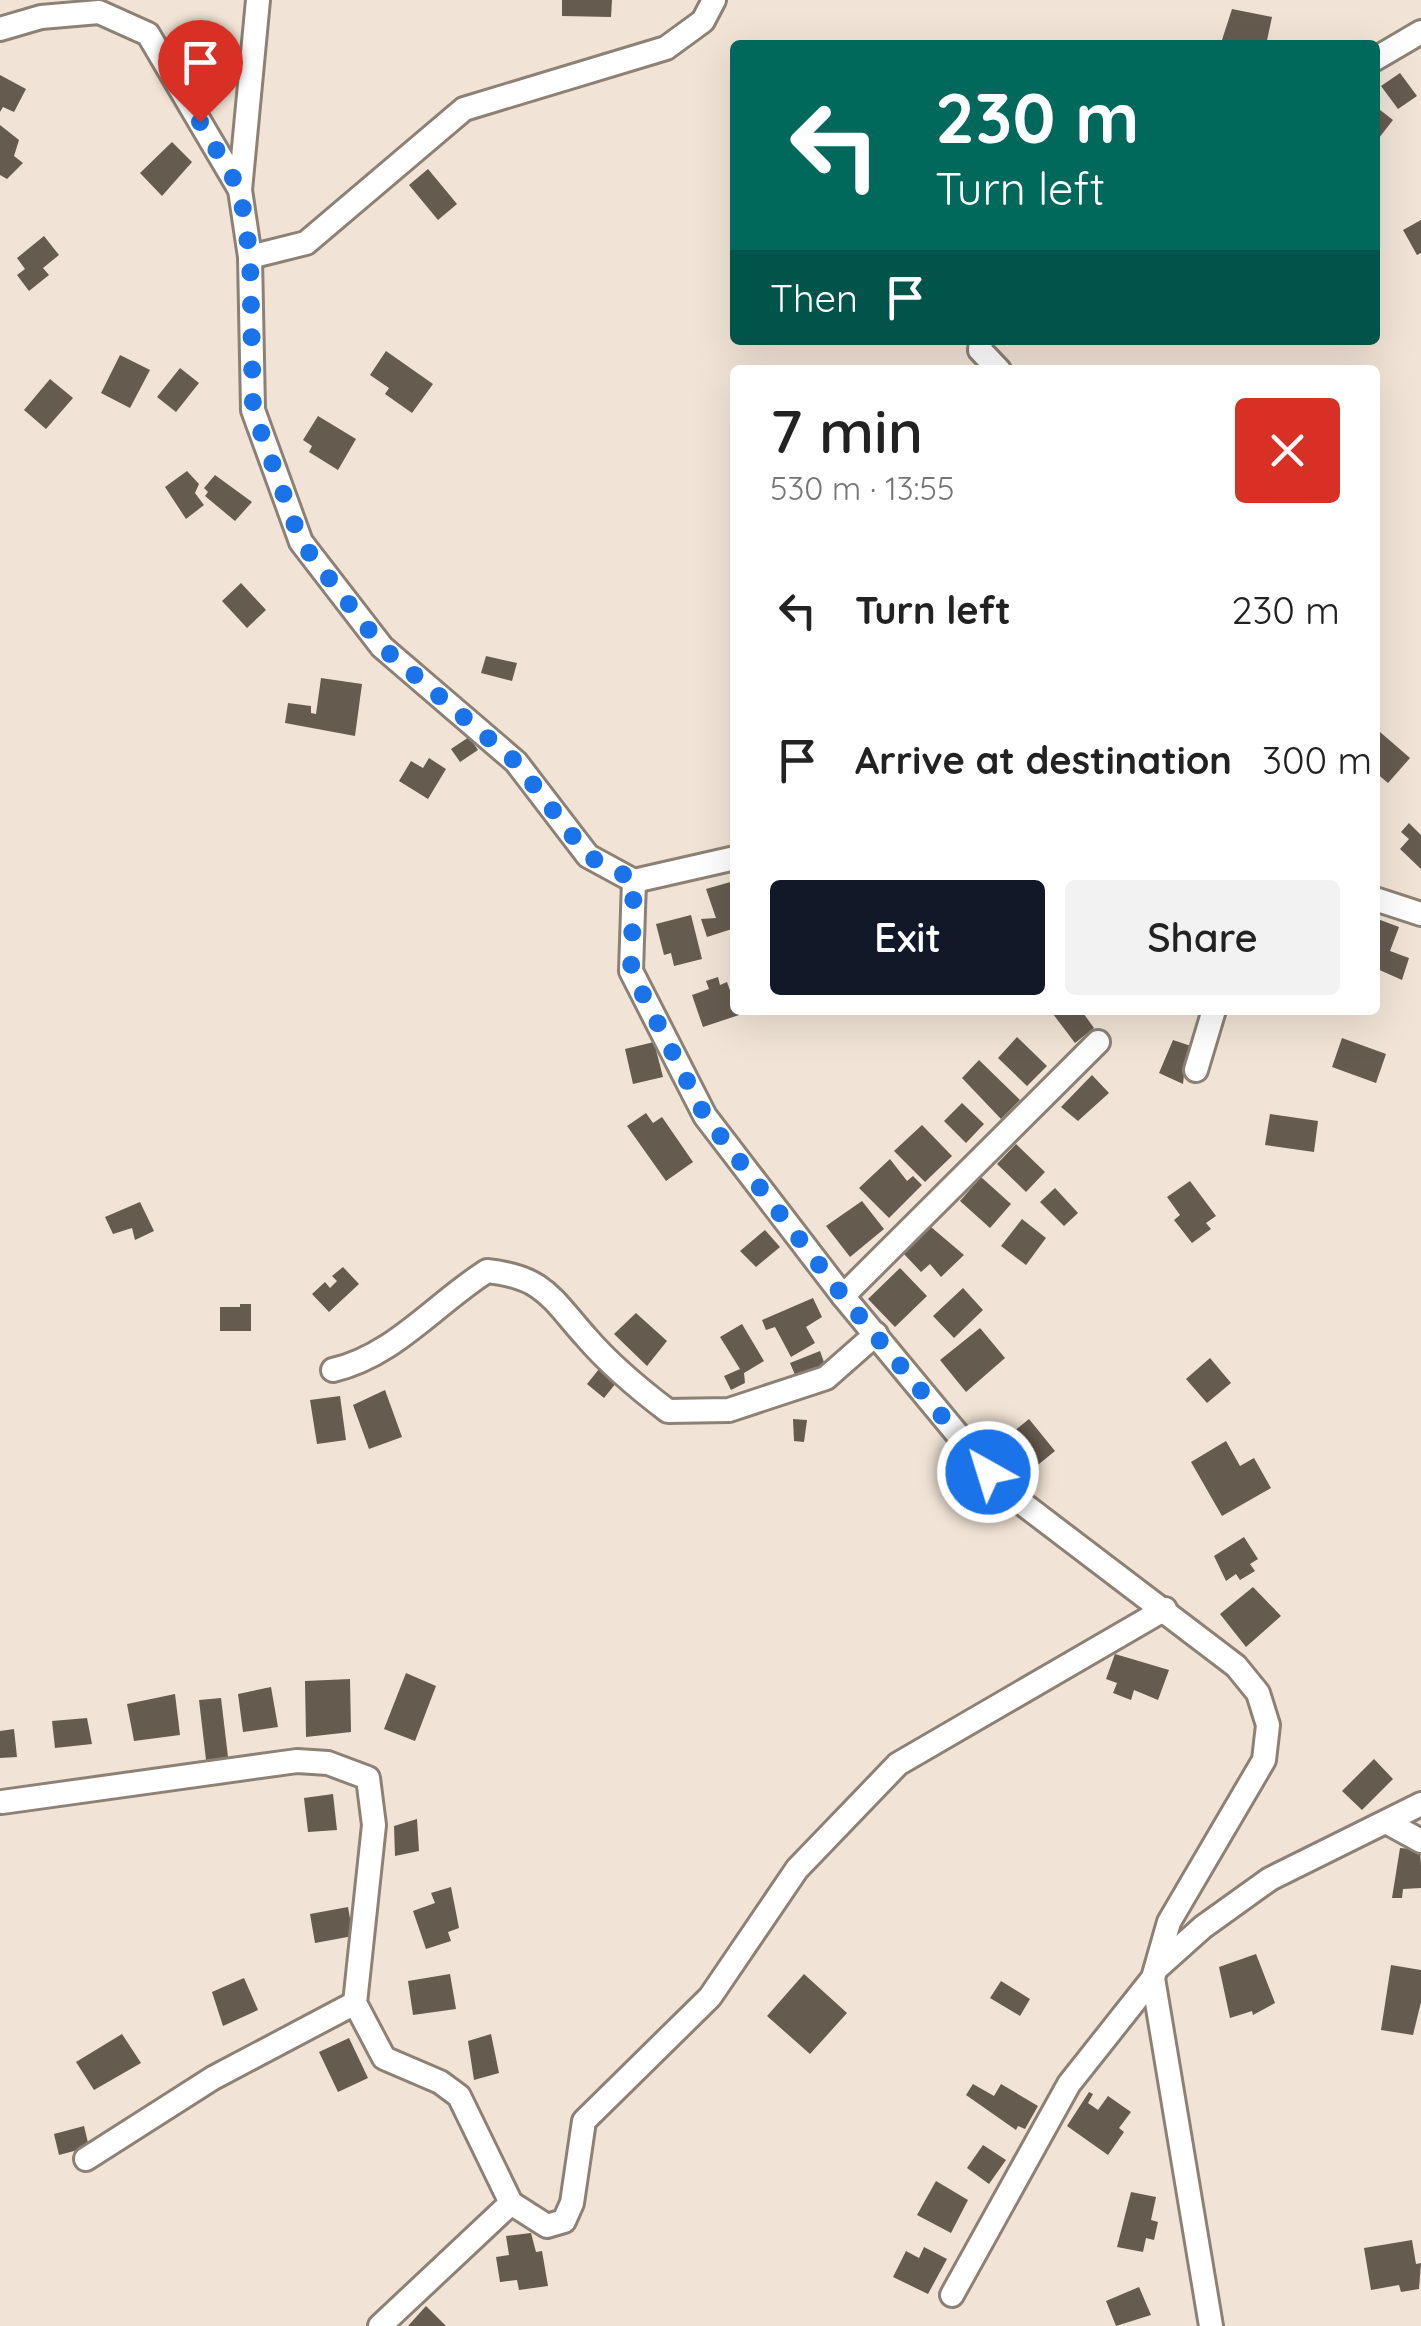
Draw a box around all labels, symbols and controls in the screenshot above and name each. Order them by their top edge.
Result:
pin [158,20,243,123]
icon: arrive [173,35,228,90]
text: 230 m [935,73,1140,161]
icon: left [770,80,900,210]
text: Turn left [935,160,1105,216]
icon: arrive [878,270,933,325]
text: Then [770,274,858,322]
text: 7 min [770,393,923,468]
button: close [1235,398,1340,503]
text: 530 m · 13:55 [770,468,954,508]
icon: left [770,583,825,638]
text: Turn left [855,586,1011,634]
text: 230 m [1231,586,1340,634]
icon: arrive [770,733,825,788]
text: Arrive at destination [855,736,1232,784]
text: 300 m [1262,736,1372,784]
button: Exit [770,880,1045,995]
button: Share [1065,880,1340,995]
position arrow [936,1420,1040,1524]

